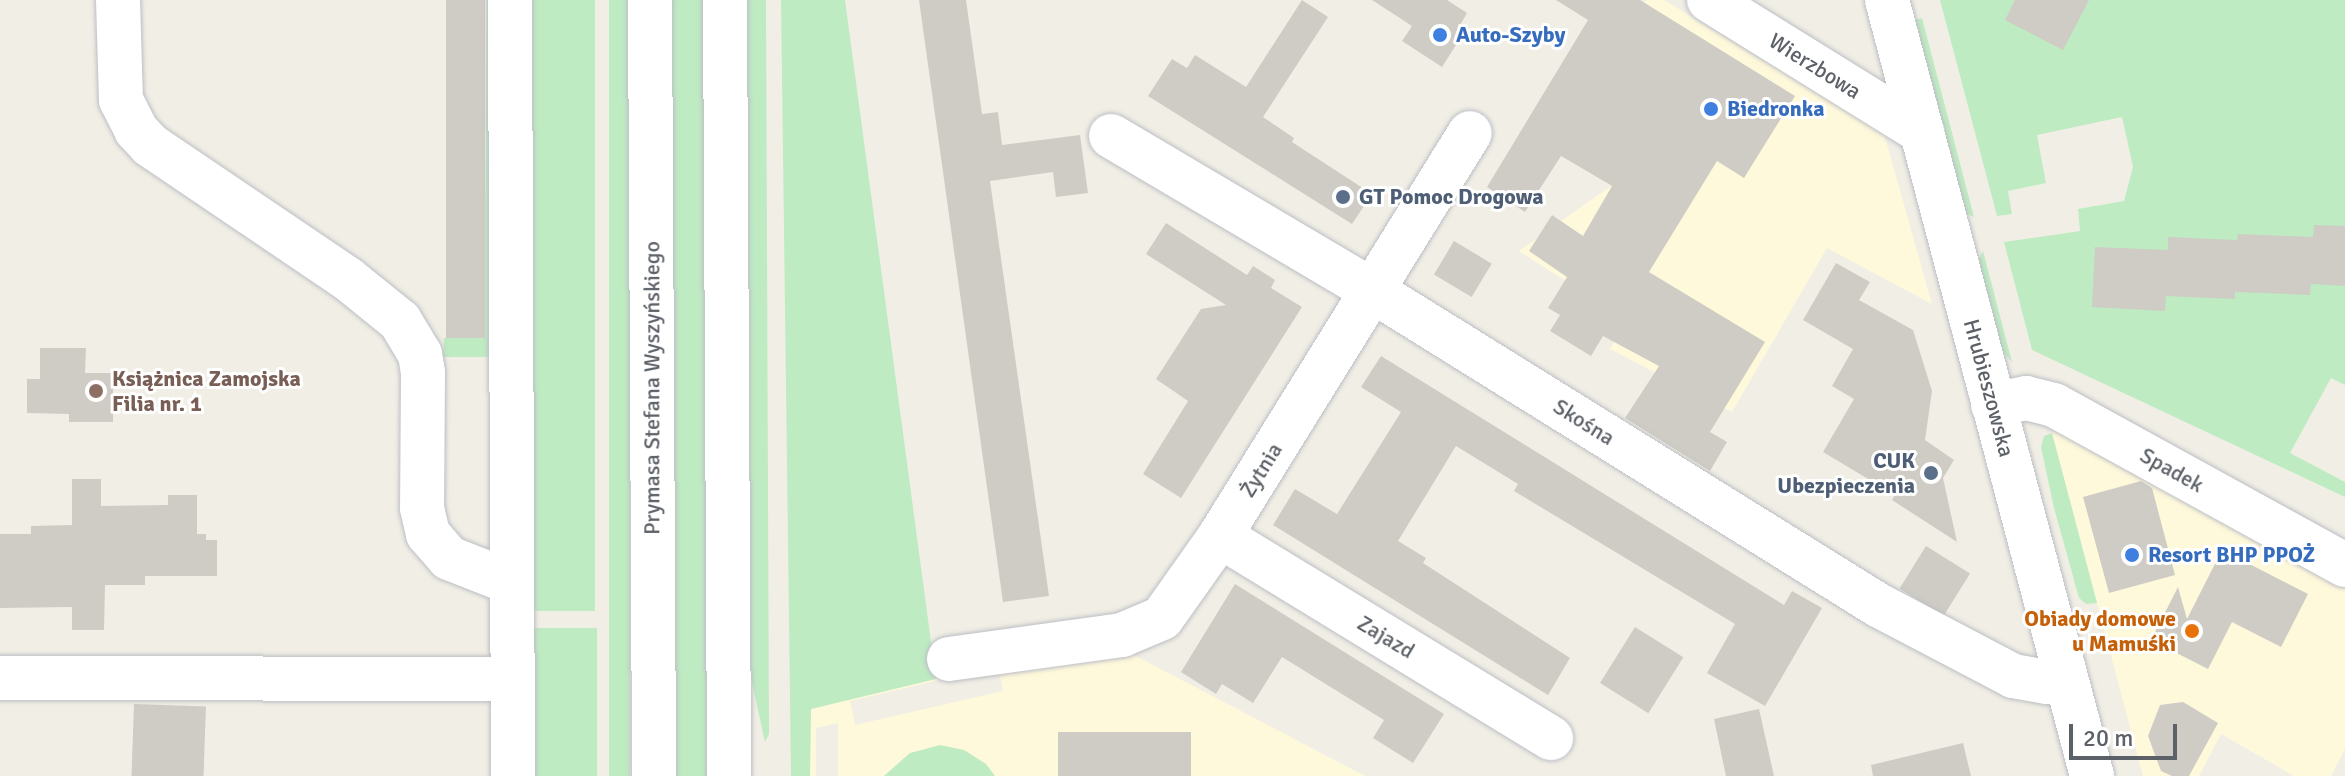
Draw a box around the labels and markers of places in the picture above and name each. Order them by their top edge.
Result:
place label: Auto-Szyby [1456,22,1565,48]
marker: Auto-Szyby [1431,26,1449,44]
place label: Biedronka [1727,96,1825,122]
marker: Biedronka [1702,100,1720,118]
place label: GT Pomoc Drogowa [1359,184,1544,210]
marker: GT Pomoc Drogowa [1334,188,1352,206]
place label: Książnica Zamojska Filia nr. 1 [112,365,301,416]
marker: Książnica Zamojska Filia nr. 1 [87,382,105,400]
place label: CUK Ubezpieczenia [1777,447,1915,498]
marker: CUK Ubezpieczenia [1922,464,1940,482]
place label: Resort BHP PPOŻ [2148,542,2315,568]
marker: Resort BHP PPOŻ [2123,546,2141,564]
place label: Obiady domowe u Mamuśki [2024,605,2176,656]
marker: Obiady domowe u Mamuśki [2183,622,2201,640]

